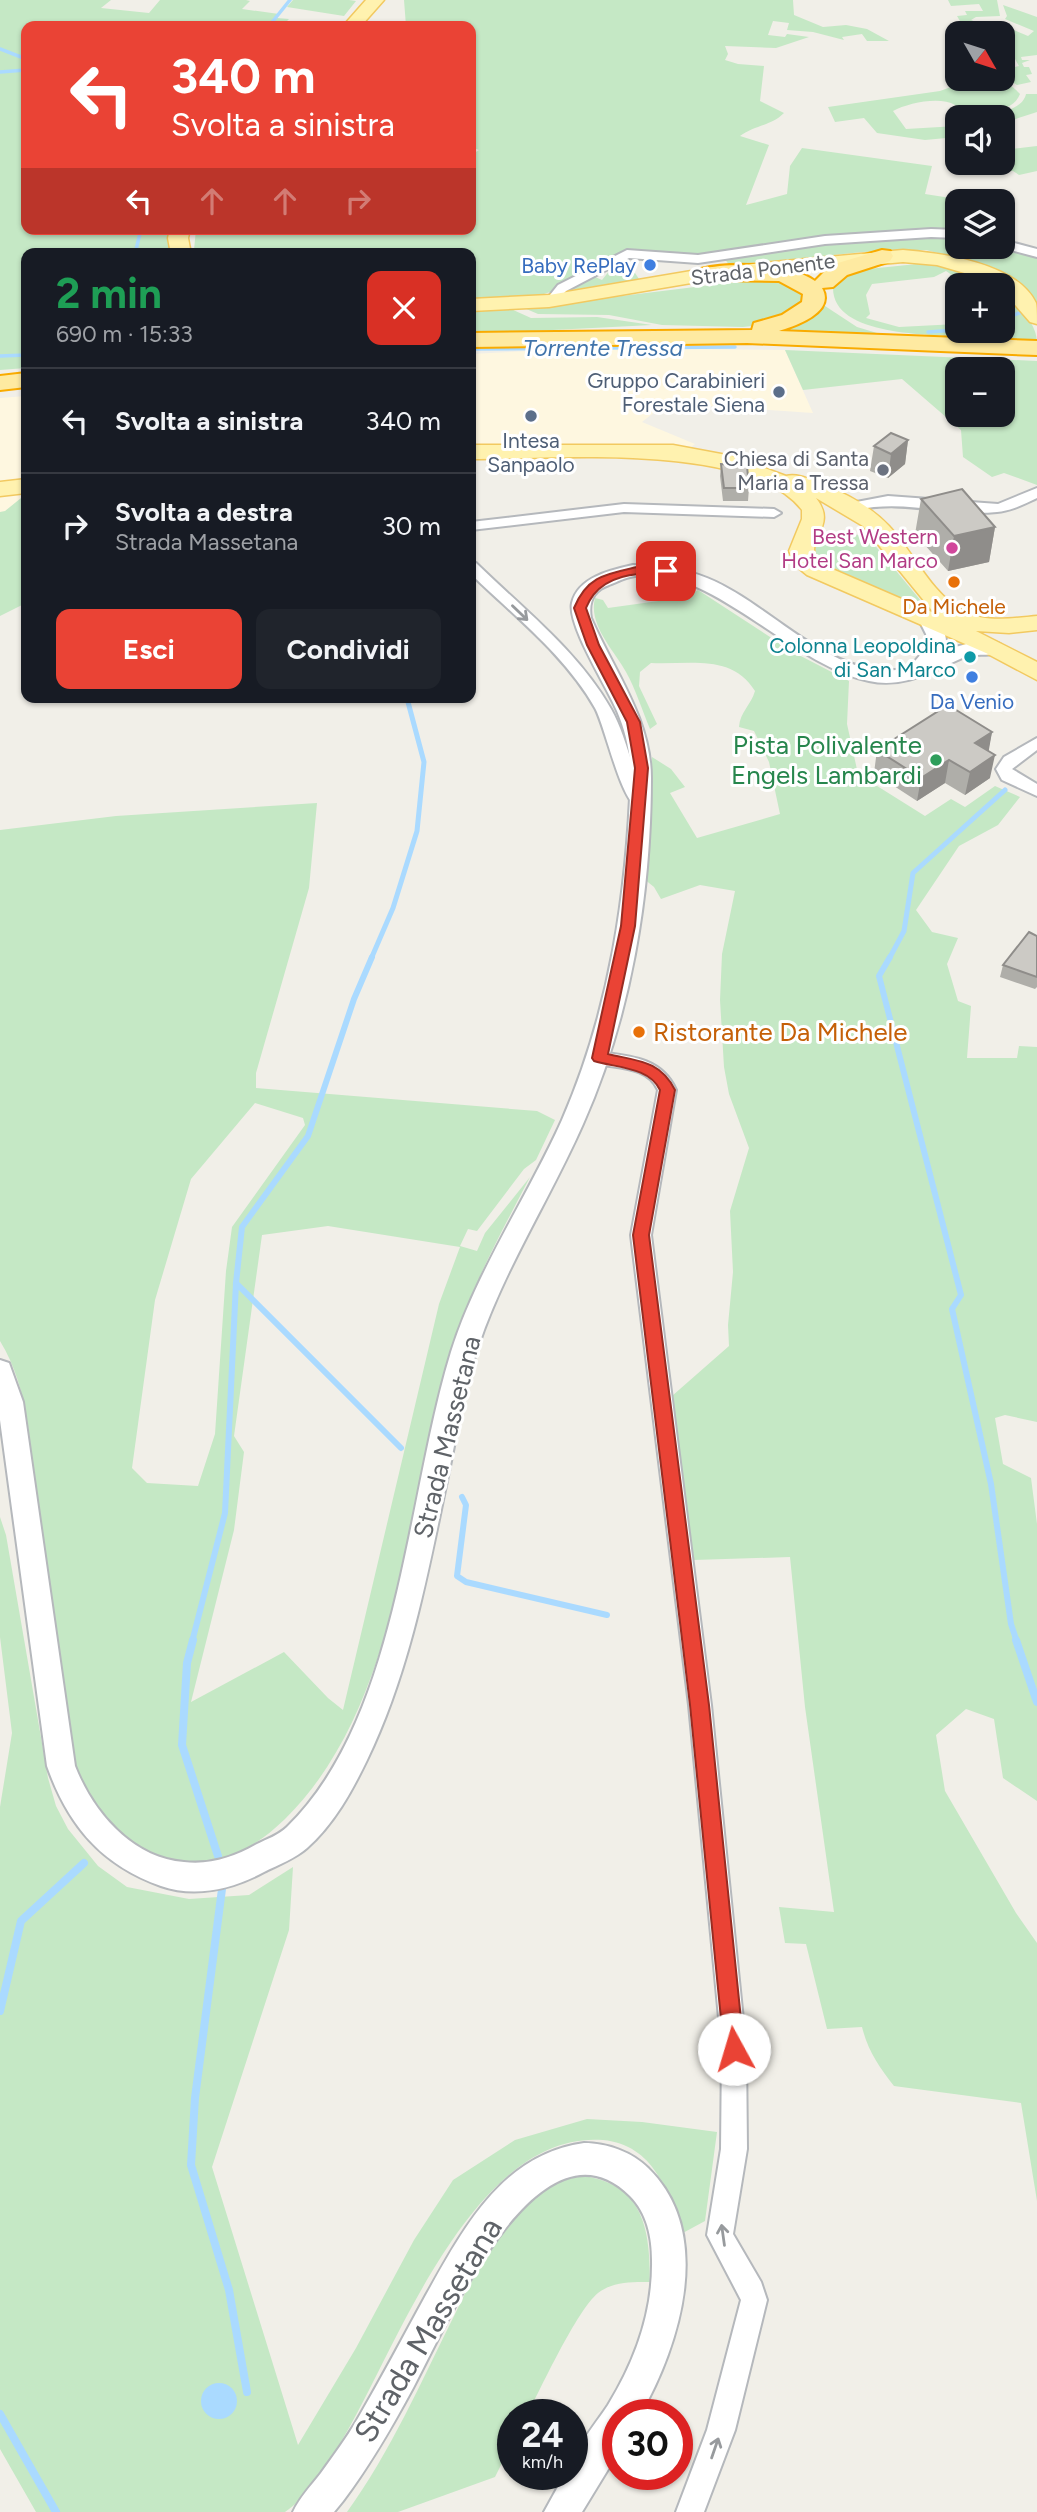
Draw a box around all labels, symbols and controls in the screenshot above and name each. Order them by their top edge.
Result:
north arrow [945,21,1015,91]
map controls [945,21,1015,427]
text: 340 m [171,46,315,105]
icon: left [56,49,147,140]
button: sound [945,105,1015,175]
text: Svolta a sinistra [171,106,395,144]
icon: left [120,182,158,220]
icon: ahead [193,182,231,220]
icon: ahead [266,182,304,220]
icon: right [339,182,377,220]
button: layers [945,189,1015,259]
street label: Strada Ponente [689,248,837,290]
place label: Baby RePlay [521,253,636,278]
marker: Baby RePlay [642,257,658,273]
text: 2 min [56,268,162,319]
button: close [367,271,441,345]
button: + [945,273,1015,343]
text: 690 m · 15:33 [56,320,193,348]
water label: Torrente Tressa [523,334,683,362]
button: − [945,357,1015,427]
place label: Gruppo Carabinieri Forestale Siena [587,368,765,417]
marker: Gruppo Carabinieri Forestale Siena [771,384,787,400]
icon: left [56,402,94,440]
text: Svolta a sinistra [115,405,303,437]
text: 340 m [365,405,441,437]
marker: Intesa Sanpaolo [523,408,539,424]
place label: Intesa Sanpaolo [487,428,575,477]
place label: Chiesa di Santa Maria a Tressa [724,446,869,495]
marker: Chiesa di Santa Maria a Tressa [875,462,891,478]
text: Svolta a destra [115,496,293,528]
icon: right [56,507,94,545]
text: 30 m [382,510,441,542]
place label: Best Western Hotel San Marco [781,524,938,573]
text: Strada Massetana [115,528,298,556]
marker: Best Western Hotel San Marco [944,540,960,556]
pin [636,541,696,601]
icon: arrive [647,552,685,590]
marker: Da Michele [946,574,962,590]
place label: Da Michele [902,594,1006,619]
one-way arrow [511,605,528,622]
button: Esci [56,609,242,689]
button: Condividi [256,609,441,689]
place label: Colonna Leopoldina di San Marco [769,633,956,682]
marker: Colonna Leopoldina di San Marco [962,649,978,665]
marker: Da Venio [964,669,980,685]
place label: Da Venio [930,689,1014,714]
place label: Pista Polivalente Engels Lambardi [731,729,922,791]
marker: Pista Polivalente Engels Lambardi [928,752,944,768]
place label: Ristorante Da Michele [653,1016,908,1048]
marker: Ristorante Da Michele [631,1024,647,1040]
street label: Strada Massetana [406,1333,488,1541]
position arrow [697,2012,771,2086]
street label: Strada Massetana [346,2211,510,2449]
one-way arrow [716,2224,729,2247]
speed limit sign: 30 [602,2399,693,2490]
text: 24 [521,2414,564,2456]
one-way arrow [710,2438,722,2460]
text: km/h [522,2451,563,2473]

